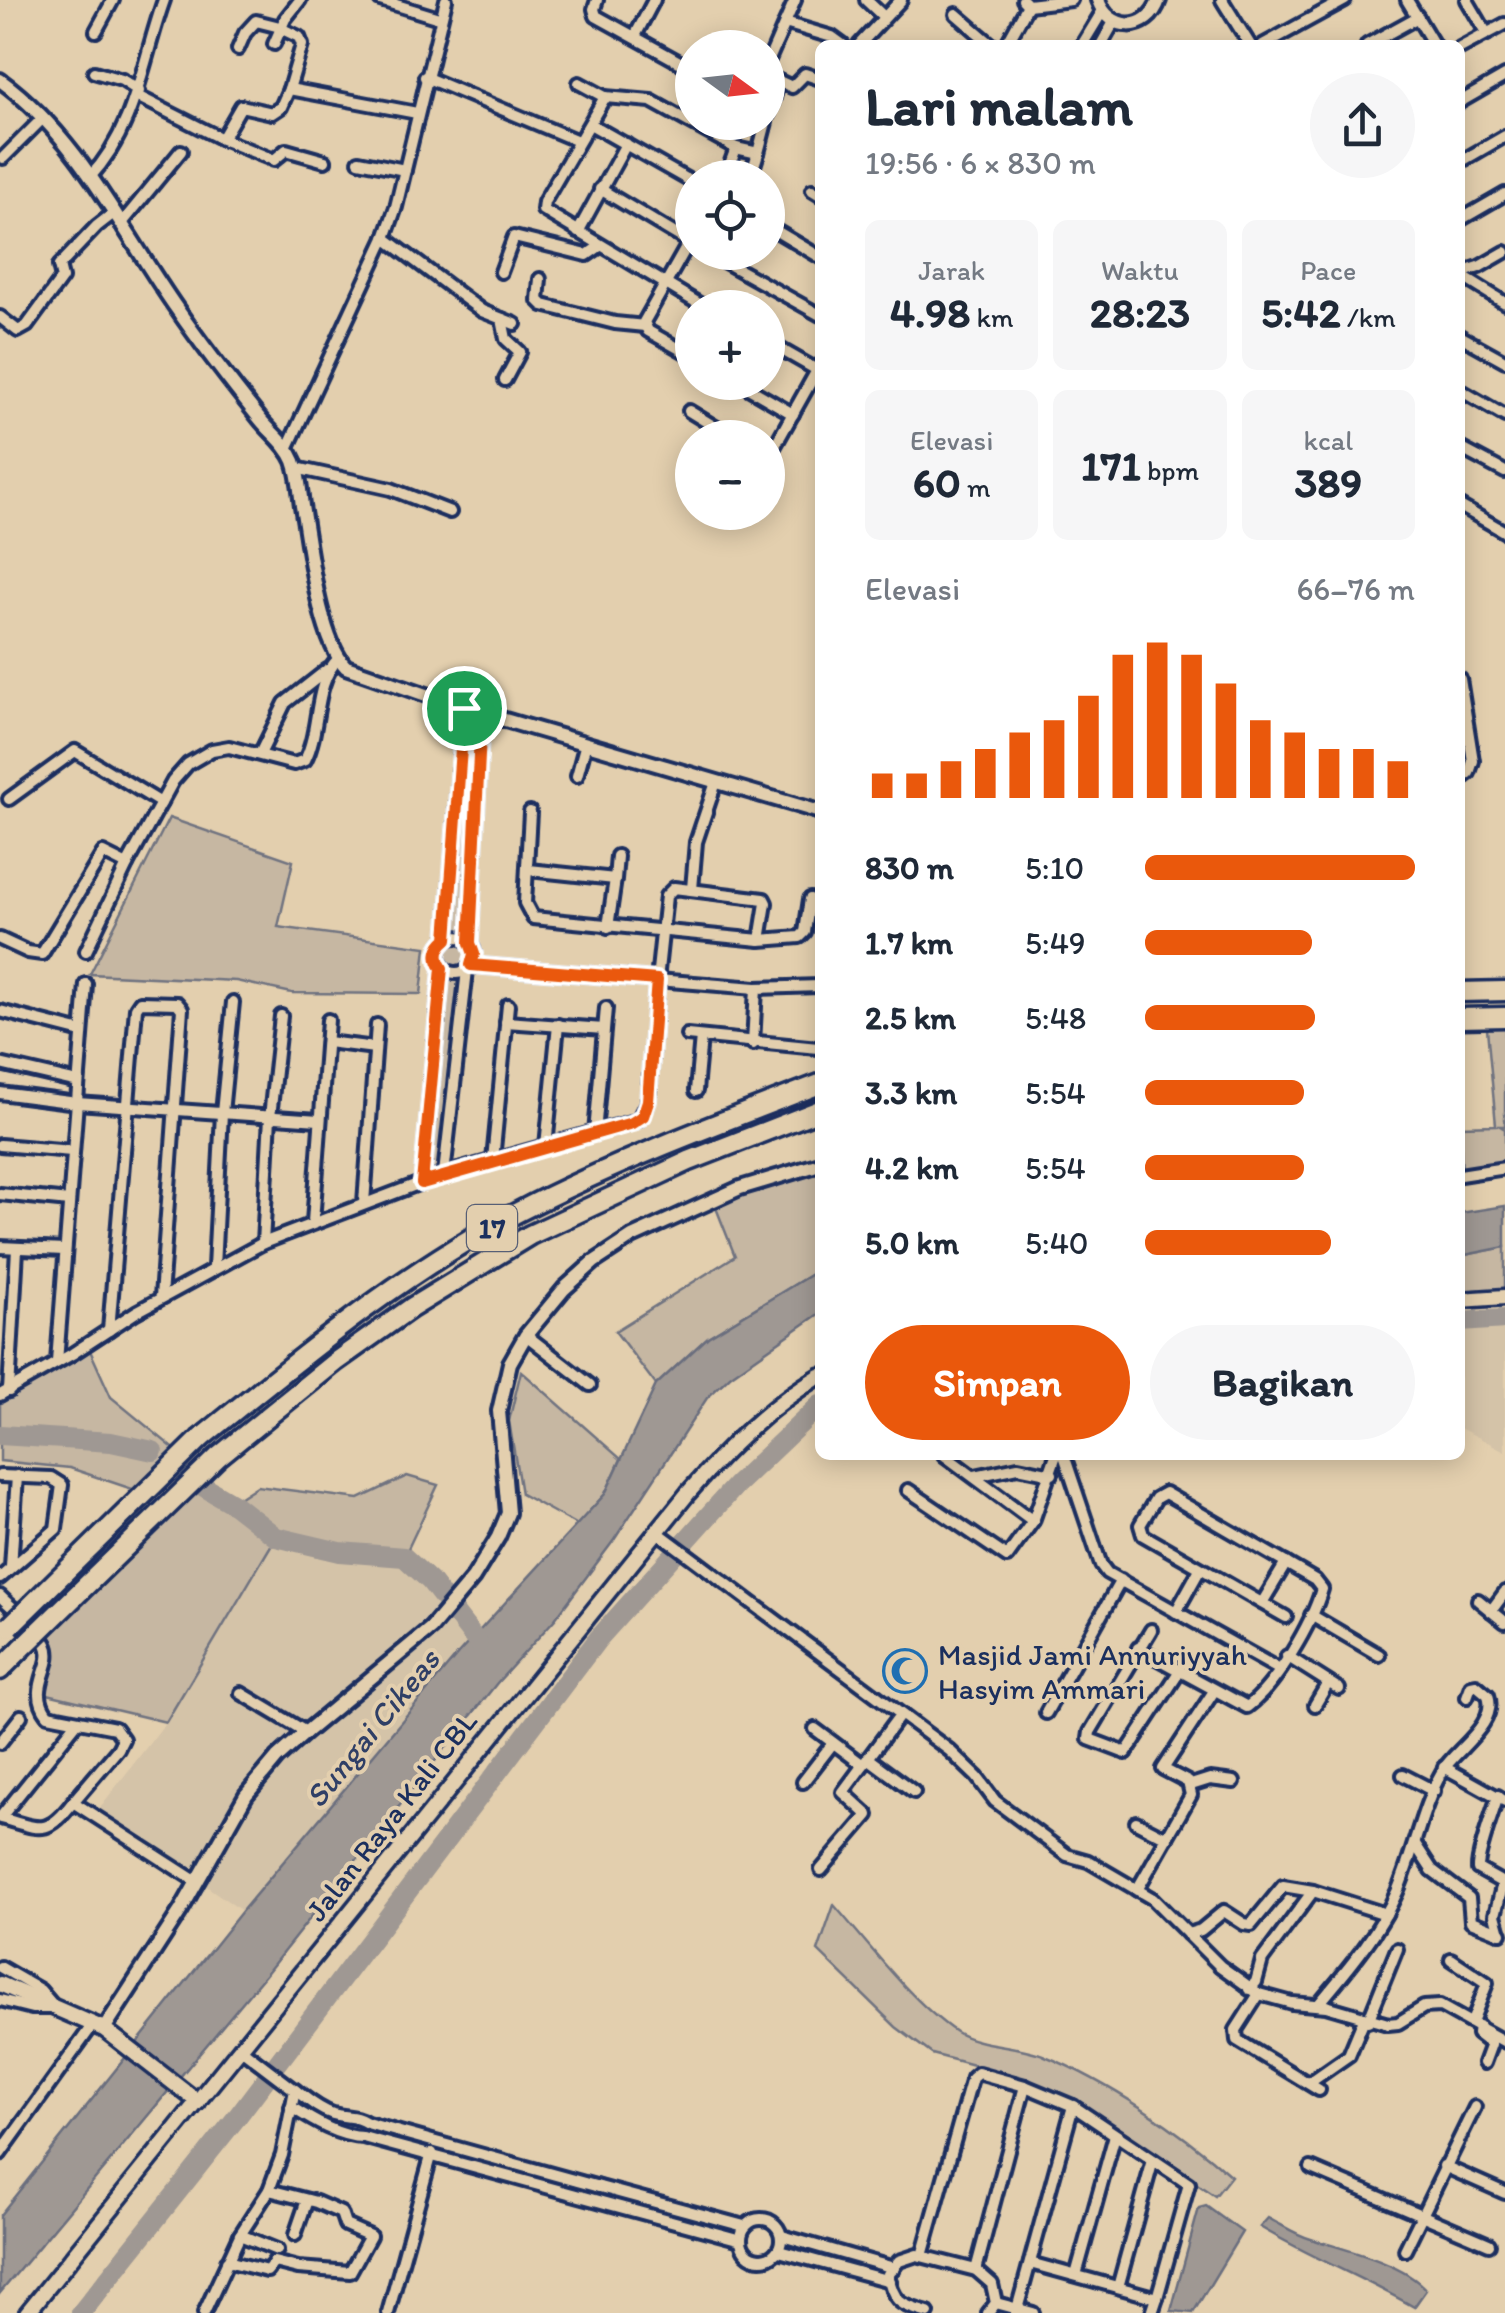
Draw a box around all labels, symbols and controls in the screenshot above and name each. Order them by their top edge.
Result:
north arrow [675,30,785,140]
map controls [675,30,785,530]
text: Lari malam [865,73,1133,139]
button: share [1310,73,1415,178]
text: 19:56 · 6 × 830 m [865,144,1096,182]
button: locate [675,160,785,270]
text: Jarak [918,253,985,287]
text: Waktu [1101,253,1179,287]
text: Pace [1300,253,1356,287]
text: 4.98 [890,287,970,338]
text: 28:23 [1090,287,1190,338]
text: 5:42 [1261,287,1341,338]
button: + [675,290,785,400]
text: km [970,300,1014,334]
text: /km [1341,300,1396,334]
button: − [675,420,785,530]
text: Elevasi [910,423,993,457]
text: kcal [1303,423,1353,457]
text: 171 [1081,440,1141,491]
text: bpm [1141,453,1199,487]
text: 60 [913,457,961,508]
text: 389 [1294,457,1362,508]
text: m [961,470,991,504]
text: Elevasi [865,570,960,608]
text: 66–76 m [1296,570,1415,608]
pin [422,666,507,751]
icon: arrive [437,681,492,736]
text: 830 m [865,849,954,887]
text: 5:10 [1025,849,1084,887]
text: 1.7 km [865,924,953,962]
text: 5:49 [1025,924,1086,962]
text: 2.5 km [865,999,956,1037]
text: 5:48 [1025,999,1086,1037]
text: 3.3 km [865,1074,957,1112]
text: 5:54 [1025,1074,1086,1112]
text: 4.2 km [865,1149,958,1187]
text: 5:54 [1025,1149,1086,1187]
road number: 17 [467,1205,517,1251]
text: 5.0 km [865,1224,959,1262]
text: 5:40 [1025,1224,1089,1262]
button: Simpan [865,1325,1130,1440]
button: Bagikan [1150,1325,1415,1440]
place label: Masjid Jami Annuriyyah Hasyim Ammari [938,1636,1247,1707]
water label: Sungai Cikeas [297,1640,448,1815]
mosque icon: Masjid Jami Annuriyyah Hasyim Ammari [882,1648,928,1694]
street label: Jalan Raya Kali CBL [297,1704,485,1928]

